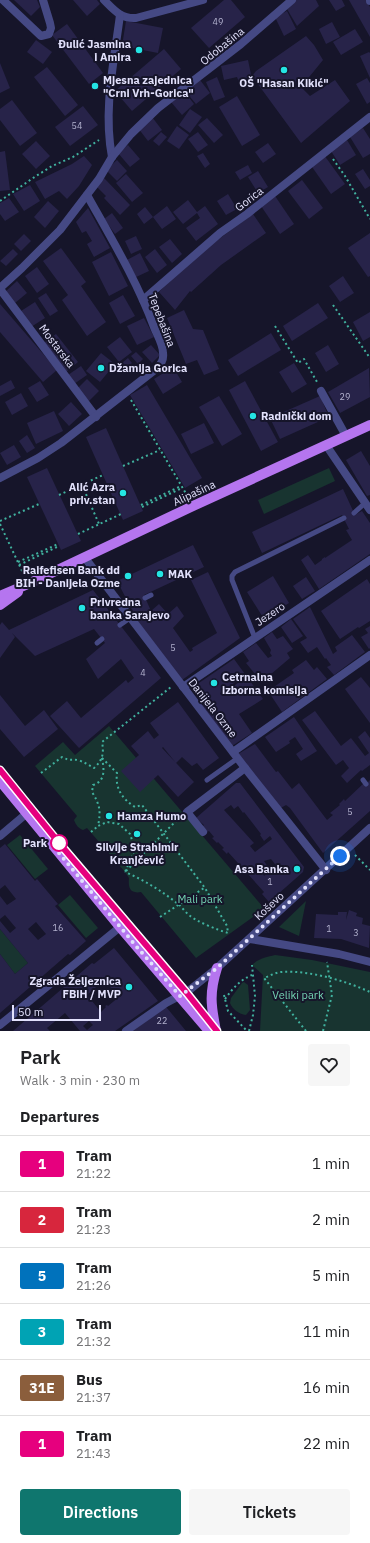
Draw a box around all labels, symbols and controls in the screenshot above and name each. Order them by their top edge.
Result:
house number: 49 [213,16,223,27]
street label: Odobašina [197,24,247,68]
place label: Đulić Jasmina i Amira [58,37,131,64]
marker: Đulić Jasmina i Amira [134,45,144,55]
marker: OŠ "Hasan Kikić" [279,65,289,75]
place label: Mjesna zajednica "Crni Vrh-Gorica" [103,73,194,100]
place label: OŠ "Hasan Kikić" [239,76,329,90]
marker: Mjesna zajednica "Crni Vrh-Gorica" [90,81,100,91]
house number: 54 [72,120,82,131]
street label: Gorica [232,184,266,214]
street label: Tepebašina [145,291,179,349]
street label: Mostarska [36,321,78,371]
place label: Džamija Gorica [109,361,187,375]
marker: Džamija Gorica [96,363,106,373]
house number: 29 [340,391,350,402]
place label: Radnički dom [261,409,332,423]
marker: Radnički dom [248,411,258,421]
street label: Alipašina [171,477,218,509]
place label: Alić Azra priv.stan [69,480,115,507]
marker: Alić Azra priv.stan [118,488,128,498]
place label: Raifefisen Bank dd BIH - Danijela Ozme [16,563,120,590]
place label: MAK [168,567,193,581]
marker: MAK [155,569,165,579]
marker: Raifefisen Bank dd BIH - Danijela Ozme [123,571,133,581]
place label: Privredna banka Sarajevo [90,595,170,622]
street label: Jezero [252,599,288,629]
marker: Privredna banka Sarajevo [77,603,87,613]
house number: 5 [170,642,176,653]
house number: 4 [140,667,146,678]
place label: Cetrnalna izborna komisija [222,670,307,697]
street label: Danijela Ozme [186,676,240,740]
marker: Cetrnalna izborna komisija [209,678,219,688]
house number: 5 [347,806,353,817]
place label: Hamza Humo [117,809,186,823]
marker: Hamza Humo [104,811,114,821]
marker: Silvije Strahimir Kranjčević [132,829,142,839]
marker: Park [50,834,68,852]
place label: Park [23,836,48,850]
place label: Silvije Strahimir Kranjčević [96,840,179,867]
your location [330,846,350,866]
place label: Asa Banka [234,862,289,876]
marker: Asa Banka [292,864,302,874]
house number: 1 [267,876,273,887]
street label: Koševo [251,889,287,923]
park label: Mali park [177,892,223,906]
house number: 16 [53,922,63,933]
house number: 1 [326,923,332,934]
house number: 3 [353,927,359,938]
place label: Zgrada Željeznica FBiH / MVP [29,974,121,1001]
marker: Zgrada Željeznica FBiH / MVP [124,982,134,992]
park label: Veliki park [272,988,324,1002]
scale bar [12,1003,101,1022]
text: 50 m [18,1005,43,1019]
house number: 22 [157,1015,167,1026]
button: heart [308,1044,350,1086]
text: Park [20,1045,61,1069]
text: Walk · 3 min · 230 m [20,1072,140,1089]
text: Departures [20,1107,99,1126]
text: Tram [76,1146,112,1165]
text: 1 min [312,1154,350,1173]
text: 1 [38,1155,46,1173]
text: 21:22 [76,1165,111,1182]
text: Tram [76,1202,112,1221]
text: 2 min [312,1210,350,1229]
text: 2 [38,1211,46,1229]
text: 21:23 [76,1221,111,1238]
text: Tram [76,1258,112,1277]
text: 5 min [312,1266,350,1285]
text: 5 [38,1267,46,1285]
text: 21:26 [76,1277,111,1294]
text: Tram [76,1314,112,1333]
text: 11 min [303,1322,350,1341]
text: 3 [38,1323,46,1341]
text: 21:32 [76,1333,111,1350]
text: Bus [76,1370,103,1389]
text: 16 min [303,1378,350,1397]
text: 31E [29,1379,55,1397]
text: 21:37 [76,1389,111,1406]
text: Tram [76,1426,112,1445]
text: 22 min [303,1434,350,1453]
text: 1 [38,1435,46,1453]
text: 21:43 [76,1445,111,1462]
button: Directions [20,1489,181,1535]
button: Tickets [189,1489,350,1535]

